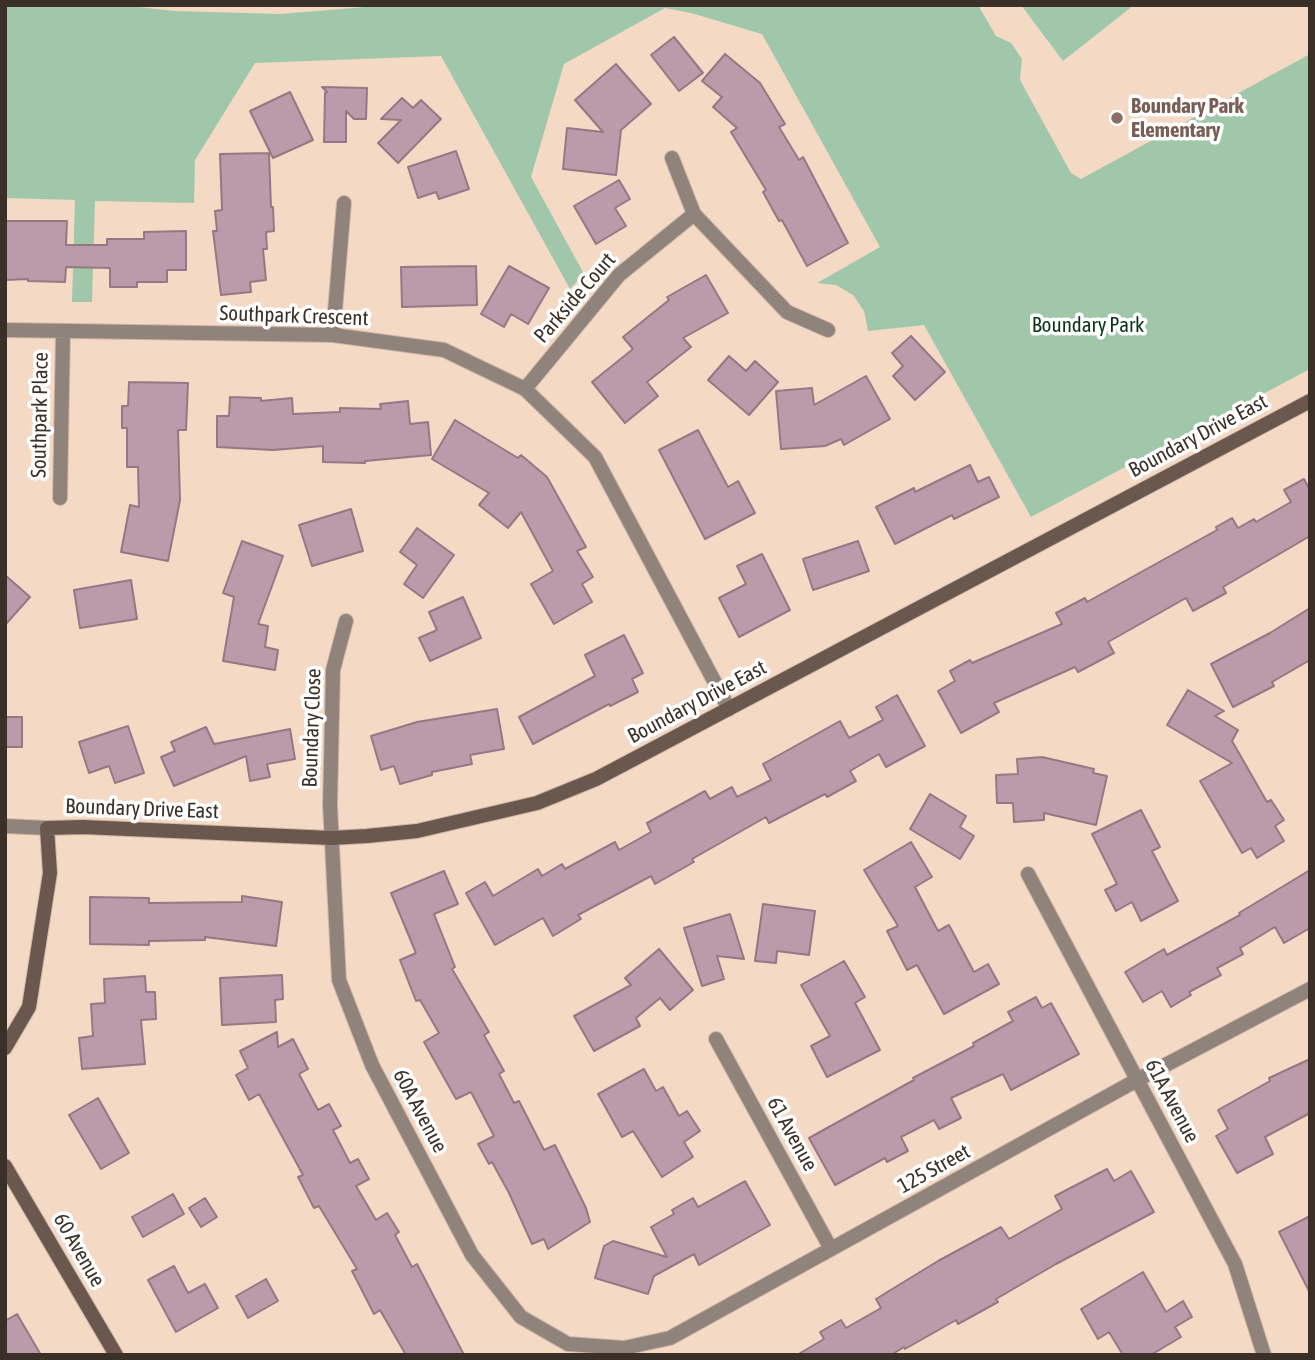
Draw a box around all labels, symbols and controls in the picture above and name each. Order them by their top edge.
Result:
place label: Boundary Park Elementary [1131,93,1244,143]
marker: Boundary Park Elementary [1109,110,1125,126]
street label: Parkside Court [529,248,621,348]
street label: Southpark Crescent [219,301,369,331]
park label: Boundary Park [1032,312,1144,338]
street label: Southpark Place [26,352,54,478]
street label: Boundary Drive East [1124,389,1272,483]
street label: Boundary Drive East [623,655,771,749]
street label: Boundary Close [297,668,327,788]
street label: Boundary Drive East [65,794,219,824]
street label: 61A Avenue [1140,1055,1204,1147]
street label: 60A Avenue [388,1065,452,1157]
street label: 61 Avenue [761,1093,823,1175]
street label: 125 Street [894,1139,974,1199]
street label: 60 Avenue [48,1209,110,1291]

